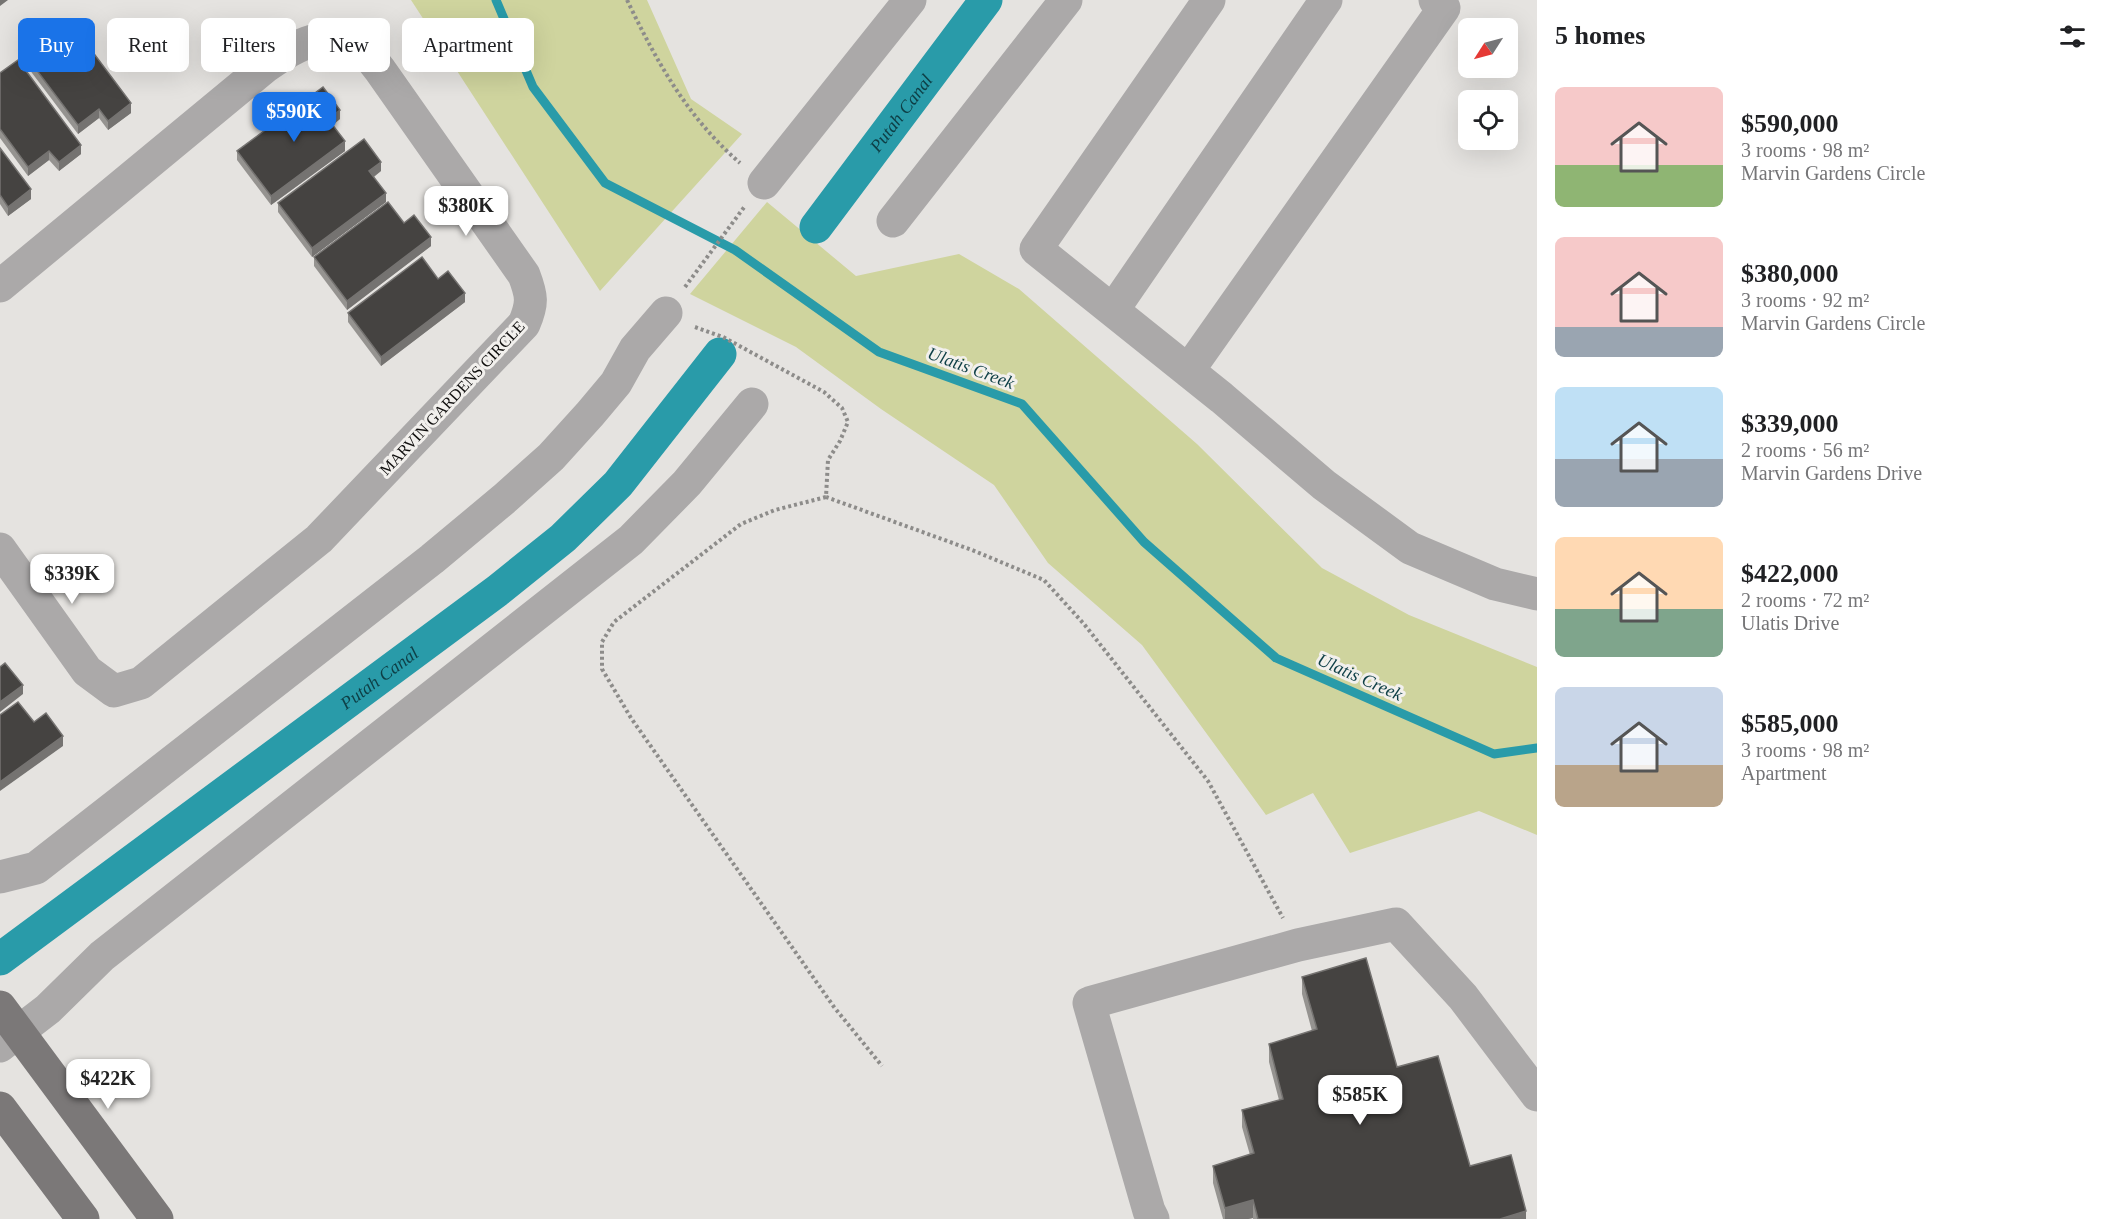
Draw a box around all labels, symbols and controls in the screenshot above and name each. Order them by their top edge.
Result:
chip: Buy [18,18,95,72]
chip: Rent [107,18,189,72]
chip: Filters [201,18,296,72]
chip: New [308,18,390,72]
chip: Apartment [402,18,534,72]
north arrow [1458,18,1518,78]
map controls [1458,18,1518,150]
icon: filters [2056,20,2089,53]
text: 5 homes [1555,21,1645,50]
water label: Putah Canal [865,71,937,157]
button: locate [1458,90,1518,150]
pin: $590K [252,92,336,143]
text: $590K [266,100,322,122]
text: $590,000 [1741,109,1839,138]
icon: home [1603,111,1675,183]
text: 3 rooms · 98 m² [1741,139,1869,161]
text: Marvin Gardens Circle [1741,162,1925,184]
pin: $380K [424,186,508,237]
text: $380K [438,194,494,216]
text: $380,000 [1741,259,1839,288]
icon: home [1603,261,1675,333]
text: 3 rooms · 92 m² [1741,289,1869,311]
text: Marvin Gardens Circle [1741,312,1925,334]
street label: MARVIN GARDENS CIRCLE [376,318,528,478]
water label: Ulatis Creek [925,343,1018,393]
text: $339,000 [1741,409,1839,438]
icon: home [1603,411,1675,483]
text: 2 rooms · 56 m² [1741,439,1869,461]
text: Marvin Gardens Drive [1741,462,1922,484]
pin: $339K [30,554,114,605]
text: $422,000 [1741,559,1839,588]
icon: home [1603,561,1675,633]
text: $339K [44,562,100,584]
text: 2 rooms · 72 m² [1741,589,1869,611]
text: Ulatis Drive [1741,612,1839,634]
water label: Putah Canal [336,643,422,714]
water label: Ulatis Creek [1314,649,1406,705]
text: $585,000 [1741,709,1839,738]
icon: home [1603,711,1675,783]
text: 3 rooms · 98 m² [1741,739,1869,761]
text: Apartment [1741,762,1827,784]
pin: $422K [66,1059,150,1110]
text: $422K [80,1067,136,1089]
pin: $585K [1318,1075,1402,1126]
text: $585K [1332,1083,1388,1105]

